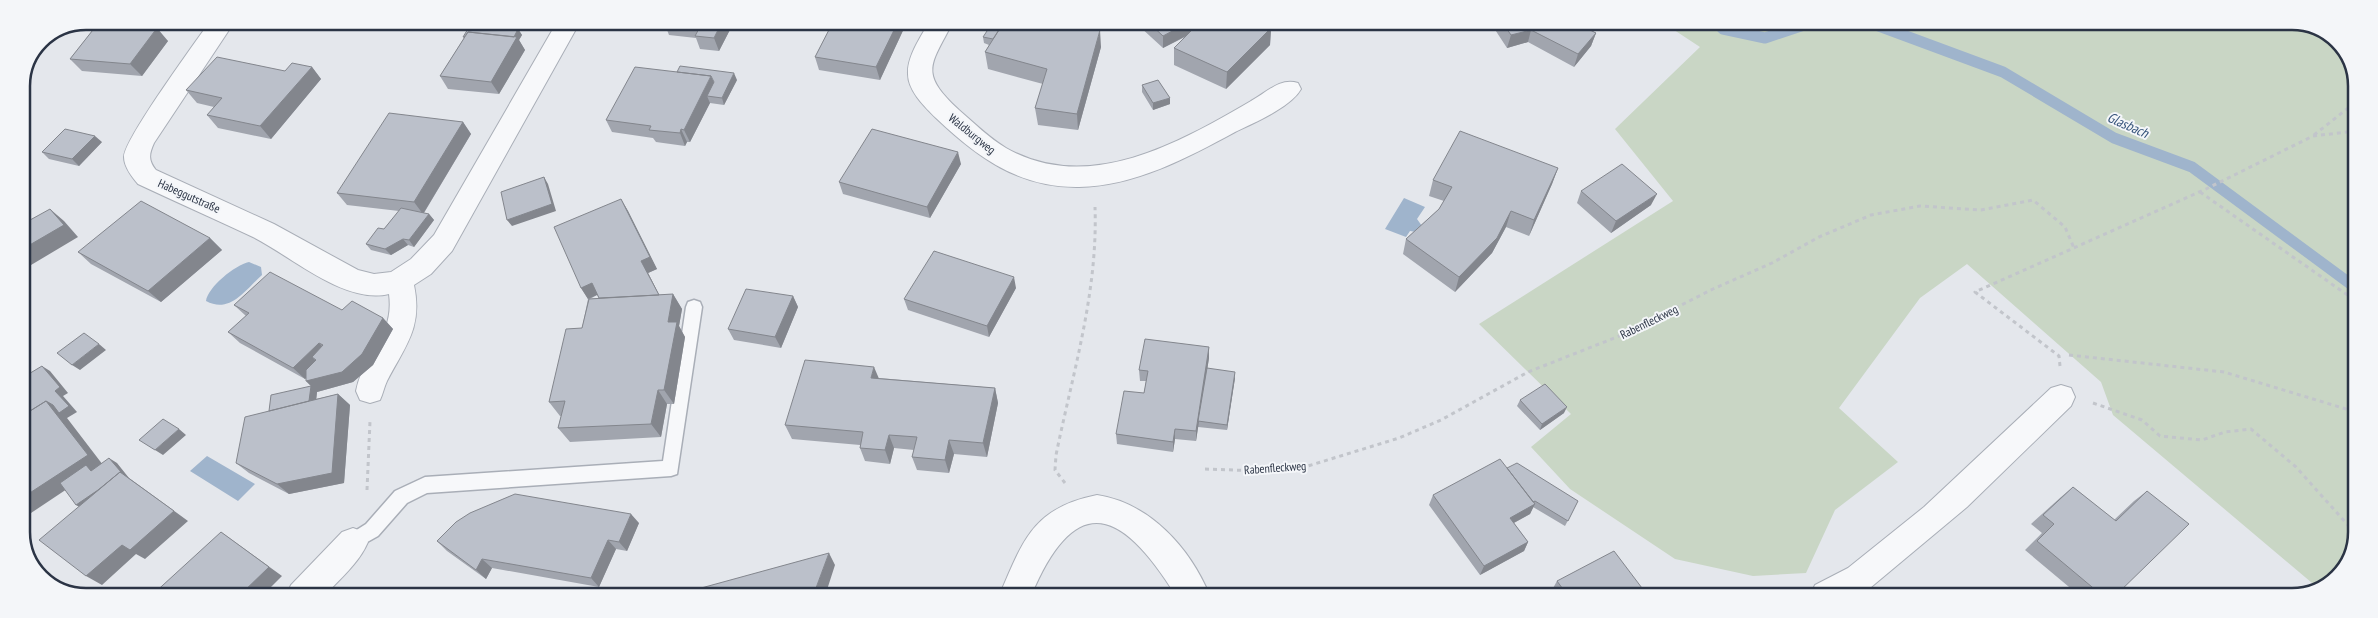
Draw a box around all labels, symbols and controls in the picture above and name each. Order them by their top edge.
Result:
water label: Glasbach [2105,108,2152,142]
street label: Waldburgweg [946,110,999,157]
street label: Habeggutstraße [156,175,223,216]
street label: Rabenfleckweg [1617,301,1680,342]
street label: Rabenfleckweg [1243,458,1307,477]

